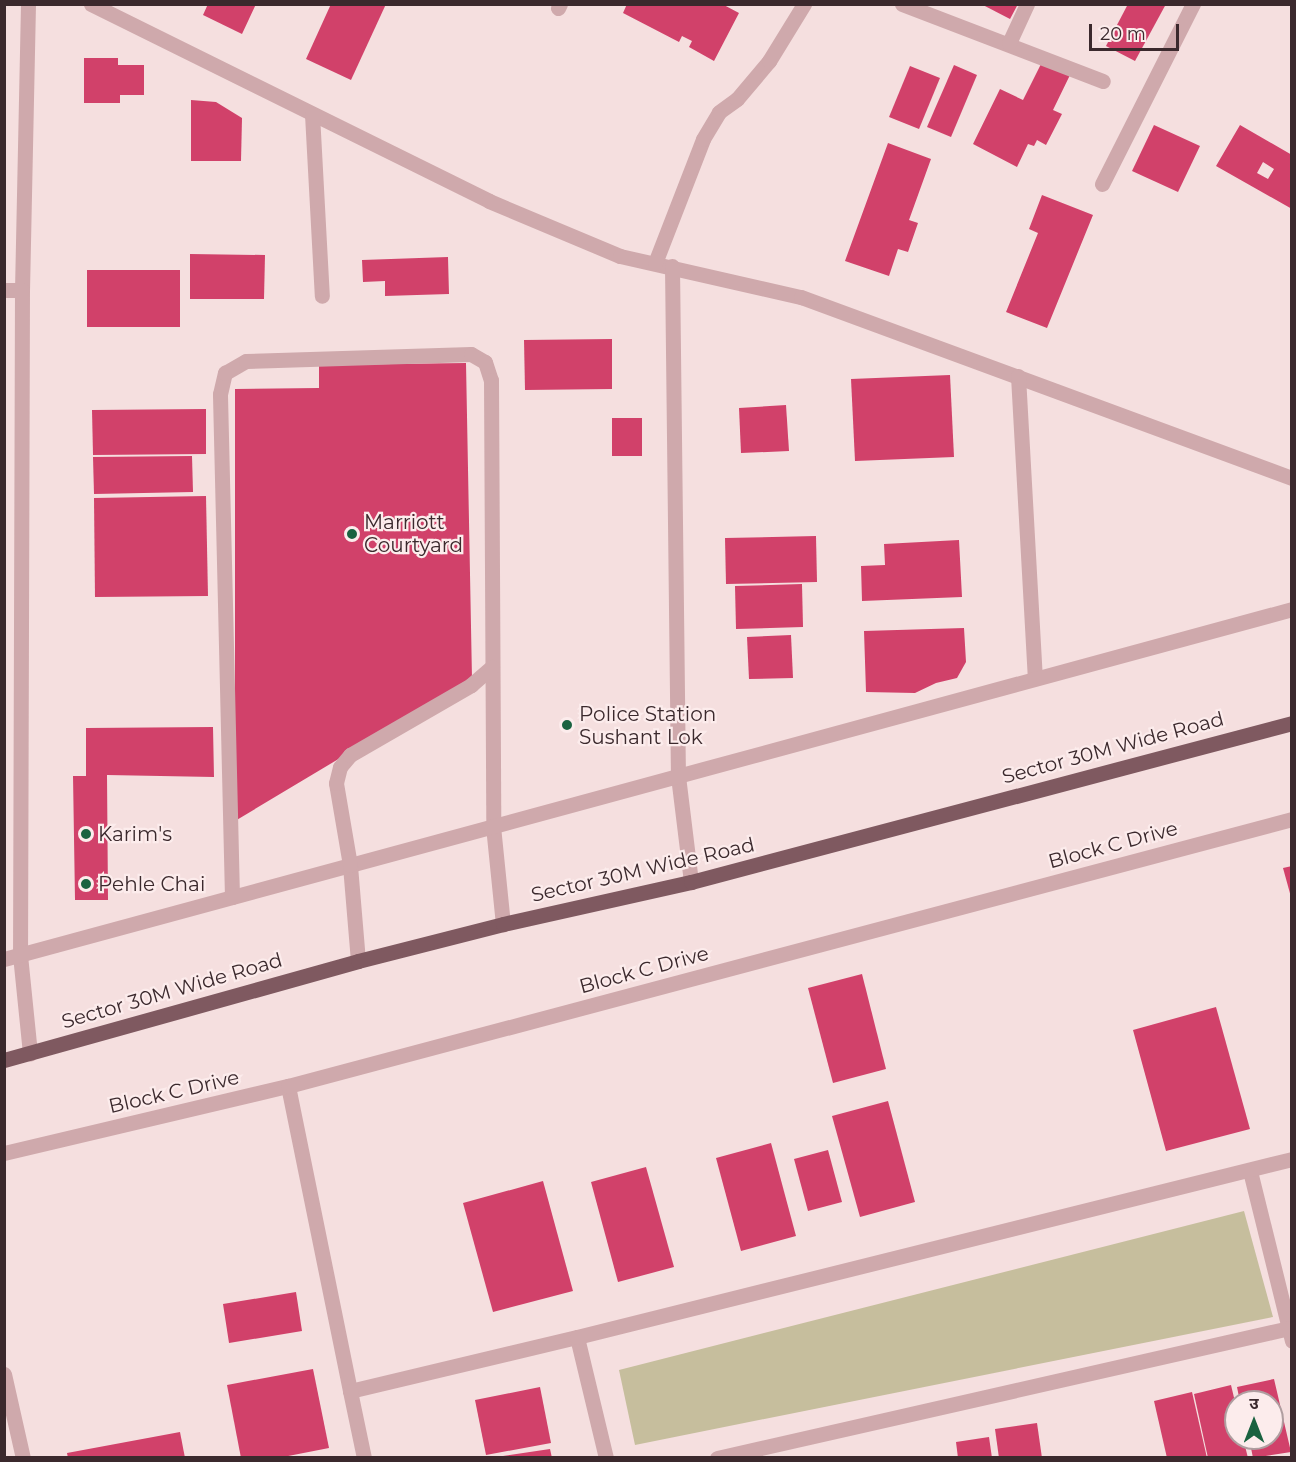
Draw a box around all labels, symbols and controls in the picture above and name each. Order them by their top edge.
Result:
scale bar [1092,12,1182,50]
text: 20 m [1100,23,1146,45]
place label: Marriott Courtyard [364,510,463,557]
marker: Marriott Courtyard [345,527,359,541]
place label: Police Station Sushant Lok [579,702,716,749]
street label: Sector 30M Wide Road [999,707,1227,789]
marker: Police Station Sushant Lok [560,718,574,732]
street label: Block C Drive [1046,816,1180,874]
place label: Karim's [98,822,172,846]
marker: Karim's [79,827,93,841]
street label: Sector 30M Wide Road [529,833,757,907]
place label: Pehle Chai [98,872,205,896]
marker: Pehle Chai [79,877,93,891]
street label: Block C Drive [577,941,711,999]
street label: Sector 30M Wide Road [59,948,285,1034]
street label: Block C Drive [106,1065,242,1119]
north arrow [1224,1390,1284,1450]
text: उ [1249,1394,1259,1413]

